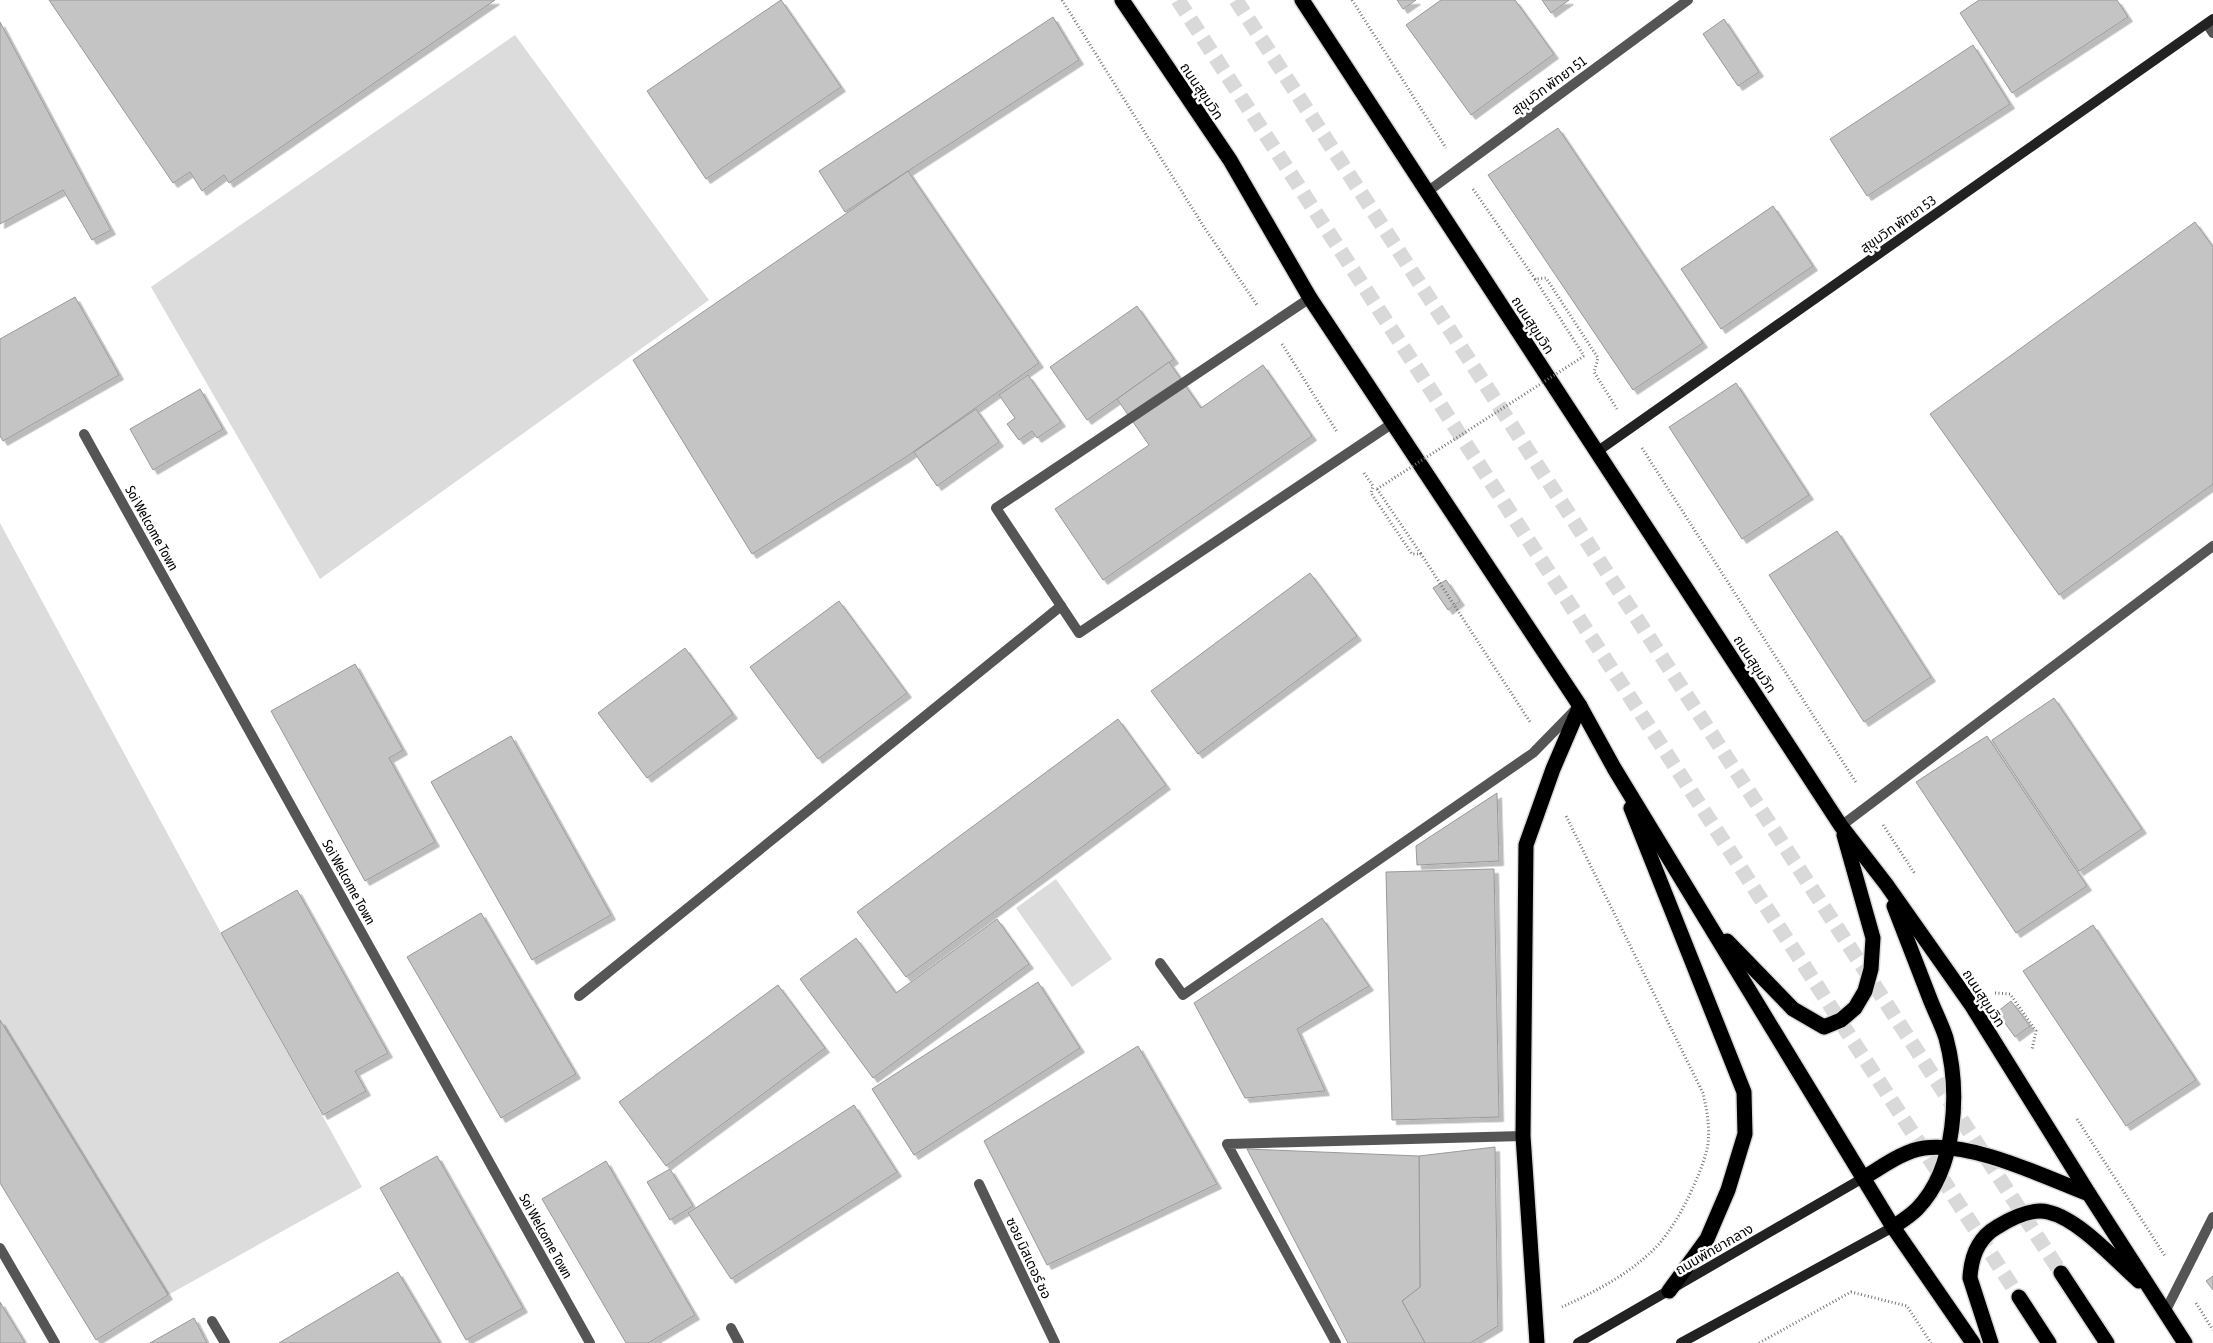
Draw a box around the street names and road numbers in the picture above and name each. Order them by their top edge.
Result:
street label: สุขุมวิท พัทยา 51 [1508,52,1590,118]
street label: ถนนสุขุมวิท [1176,59,1227,123]
street label: สุขุมวิท พัทยา 53 [1857,192,1940,257]
street label: ถนนสุขุมวิท [1508,293,1557,357]
street label: Soi Welcome Town [122,483,182,573]
street label: ถนนสุขุมวิท [1730,632,1779,696]
street label: Soi Welcome Town [319,837,379,927]
street label: ถนนสุขุมวิท [1959,966,2008,1030]
street label: Soi Welcome Town [516,1191,576,1281]
street label: ซอย มิสเตอร์ ชอ [1003,1215,1055,1301]
street label: ถนนพัทยากลาง [1672,1220,1756,1278]

